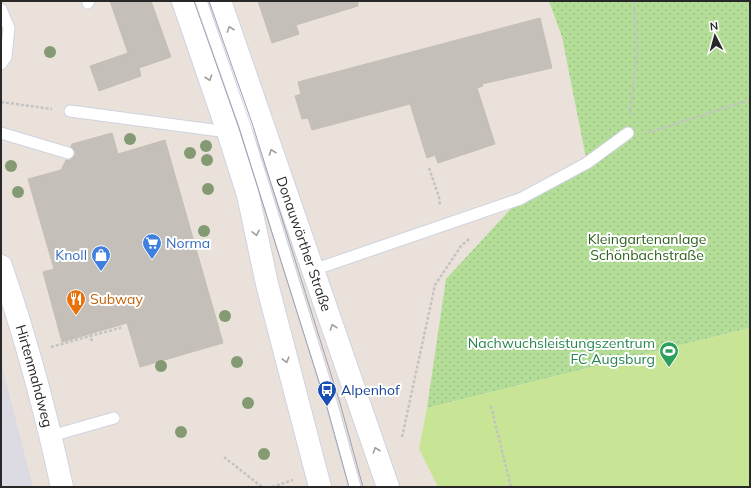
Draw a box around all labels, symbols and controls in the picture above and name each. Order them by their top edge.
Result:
north arrow [695,16,735,56]
text: N [709,19,719,33]
one-way arrow [226,25,234,32]
one-way arrow [205,74,213,81]
one-way arrow [268,148,277,155]
street label: Donauwörther Straße [272,174,336,314]
one-way arrow [251,230,259,236]
park label: Kleingartenanlage Schönbachstraße [588,230,706,264]
supermarket icon: Norma [141,232,163,260]
place label: Norma [166,234,210,252]
shop icon: Knoll [90,244,112,272]
place label: Knoll [55,246,87,264]
restaurant icon: Subway [65,288,87,316]
place label: Subway [90,290,143,308]
street label: Hirtenmahdweg [12,322,57,429]
one-way arrow [329,324,338,331]
place label: Nachwuchsleistungszentrum FC Augsburg [468,334,655,368]
sports icon: Nachwuchsleistungszentrum FC Augsburg [658,340,680,368]
one-way arrow [282,356,290,363]
bus stop icon: Alpenhof [316,379,338,407]
place label: Alpenhof [341,381,400,399]
one-way arrow [373,447,381,454]

